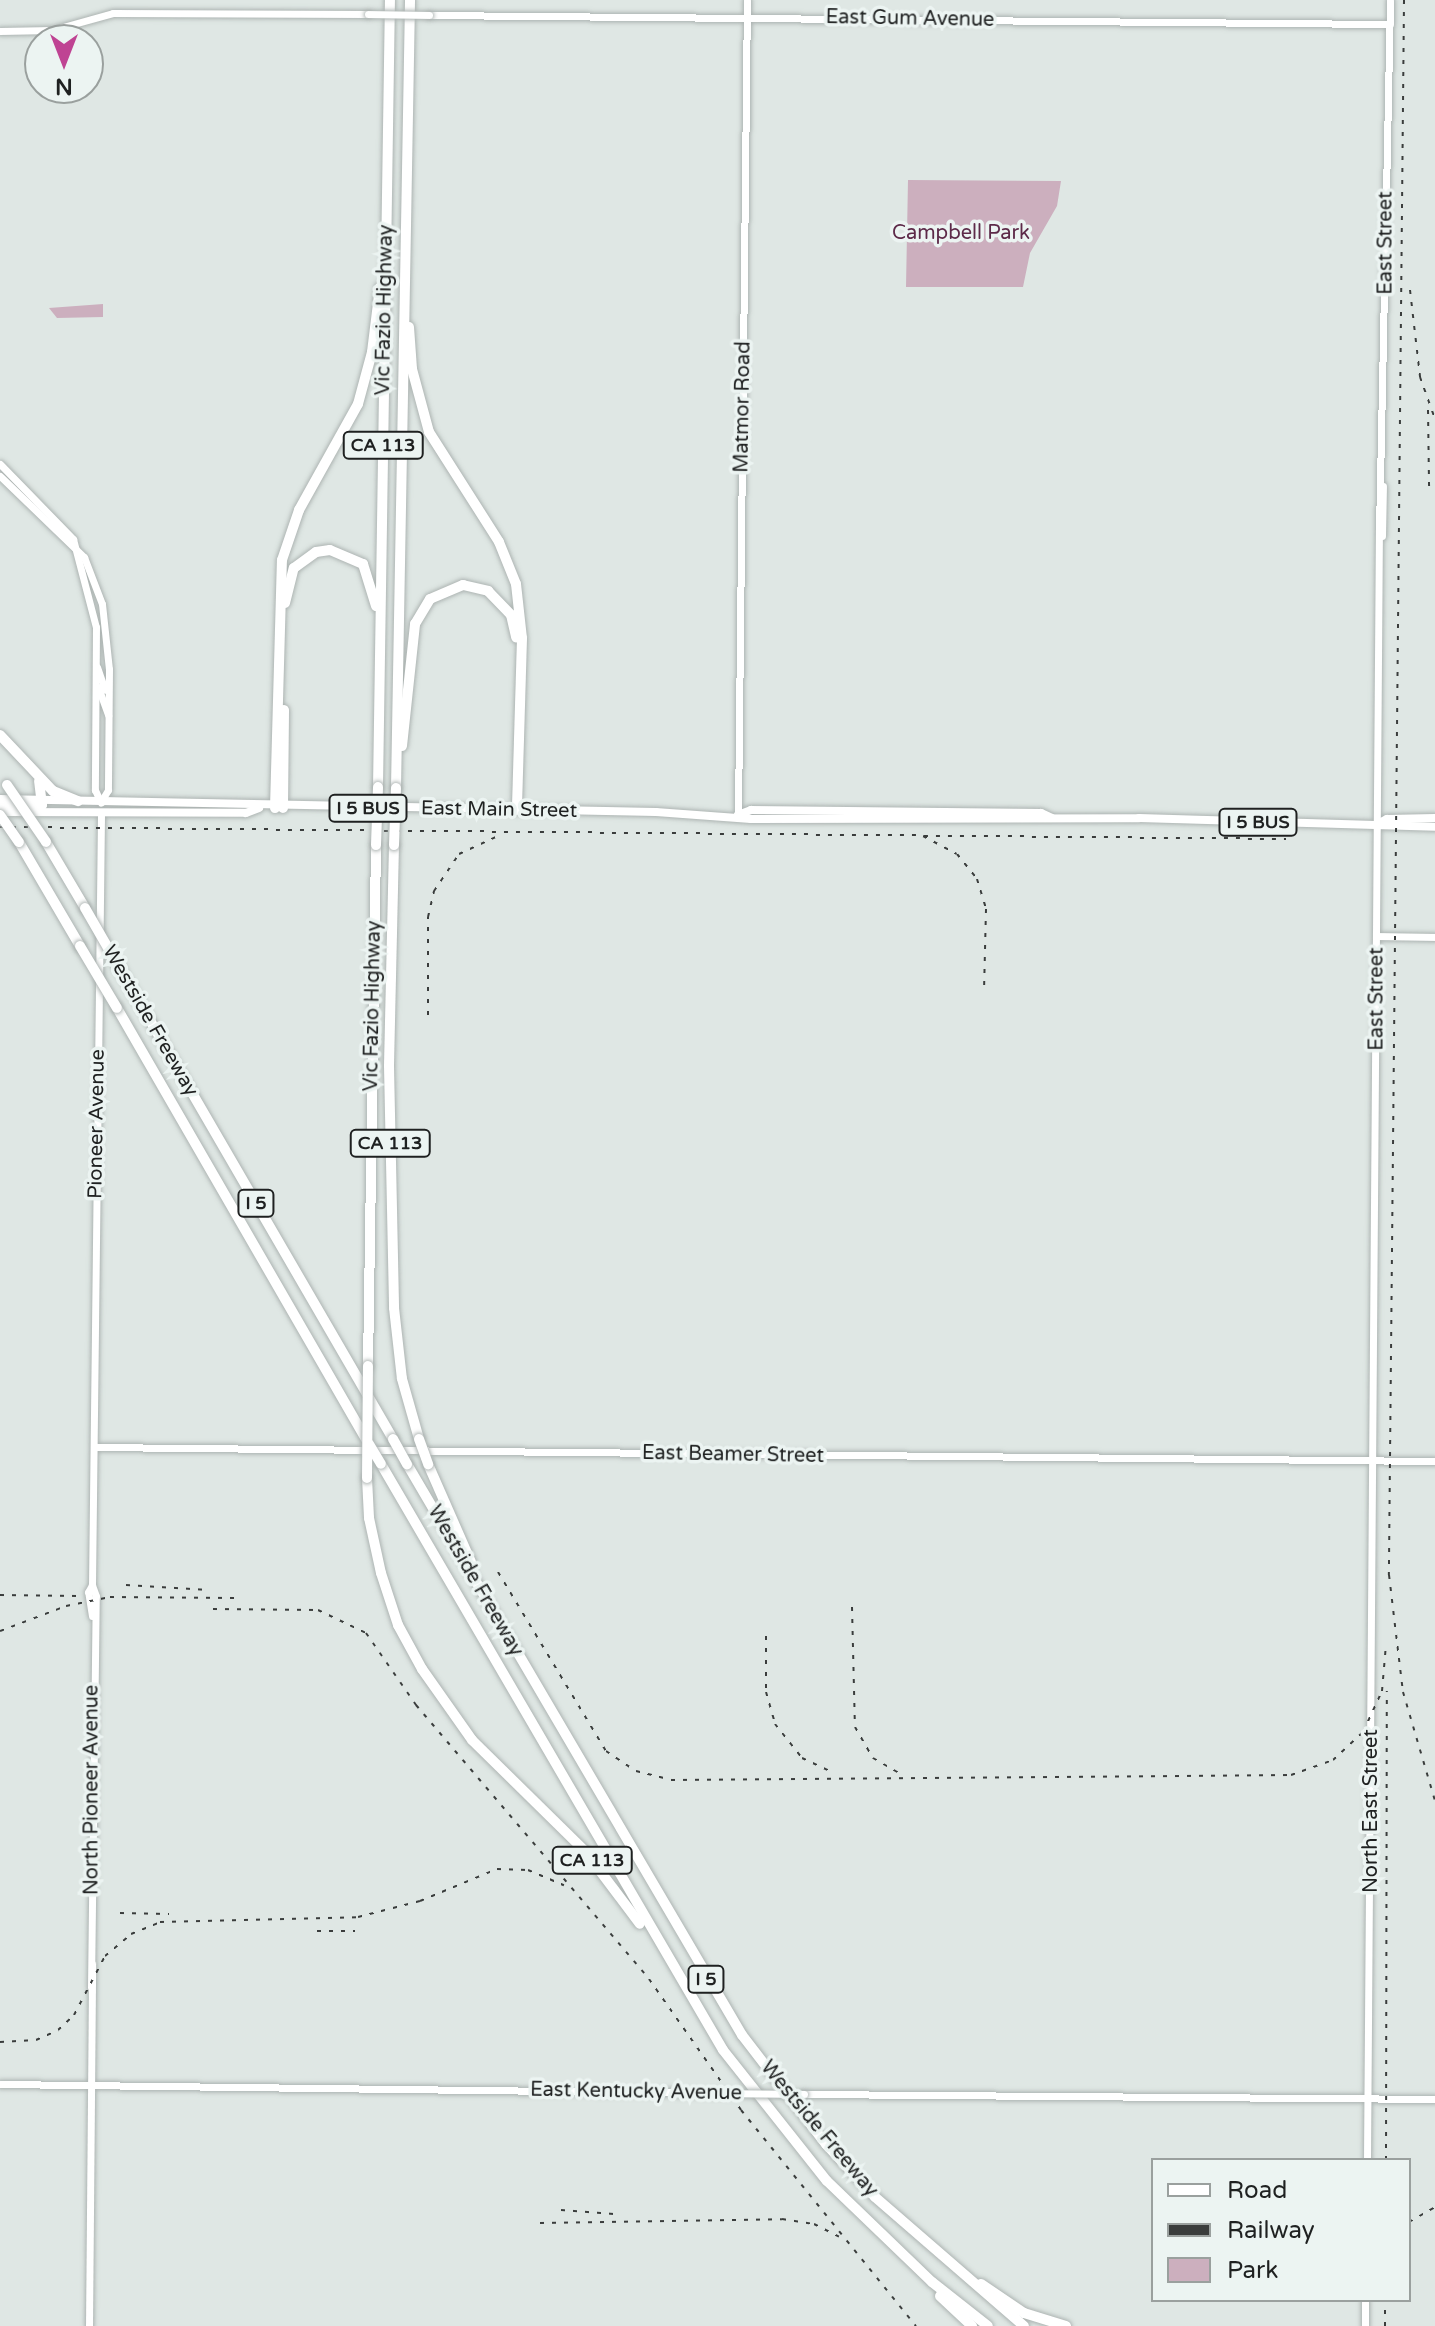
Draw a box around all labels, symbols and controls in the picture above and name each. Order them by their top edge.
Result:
street label: East Gum Avenue [825,6,995,32]
north arrow [24,24,104,104]
text: N [55,73,73,99]
street label: East Street [1374,191,1398,295]
park label: Campbell Park [892,221,1030,245]
street label: Vic Fazio Highway [372,224,398,396]
street label: Matmor Road [730,341,756,473]
road number: CA 113 [341,431,425,459]
road number: I 5 BUS [328,794,408,822]
street label: East Main Street [421,797,577,823]
road number: I 5 BUS [1218,808,1298,836]
street label: Vic Fazio Highway [360,920,386,1092]
street label: Westside Freeway [97,941,203,1101]
street label: East Street [1365,947,1389,1051]
street label: Pioneer Avenue [84,1049,110,1199]
road number: CA 113 [348,1129,432,1157]
road number: I 5 [236,1189,276,1217]
street label: East Beamer Street [642,1441,824,1469]
street label: Westside Freeway [422,1501,528,1661]
street label: North Pioneer Avenue [80,1685,104,1895]
street label: North East Street [1359,1729,1383,1893]
road number: CA 113 [550,1846,634,1874]
road number: I 5 [686,1965,726,1993]
street label: Westside Freeway [755,2056,883,2202]
street label: East Kentucky Avenue [530,2078,742,2106]
legend [1151,2158,1411,2302]
text: Road [1227,2176,1287,2205]
text: Railway [1227,2216,1315,2245]
text: Park [1227,2256,1278,2285]

